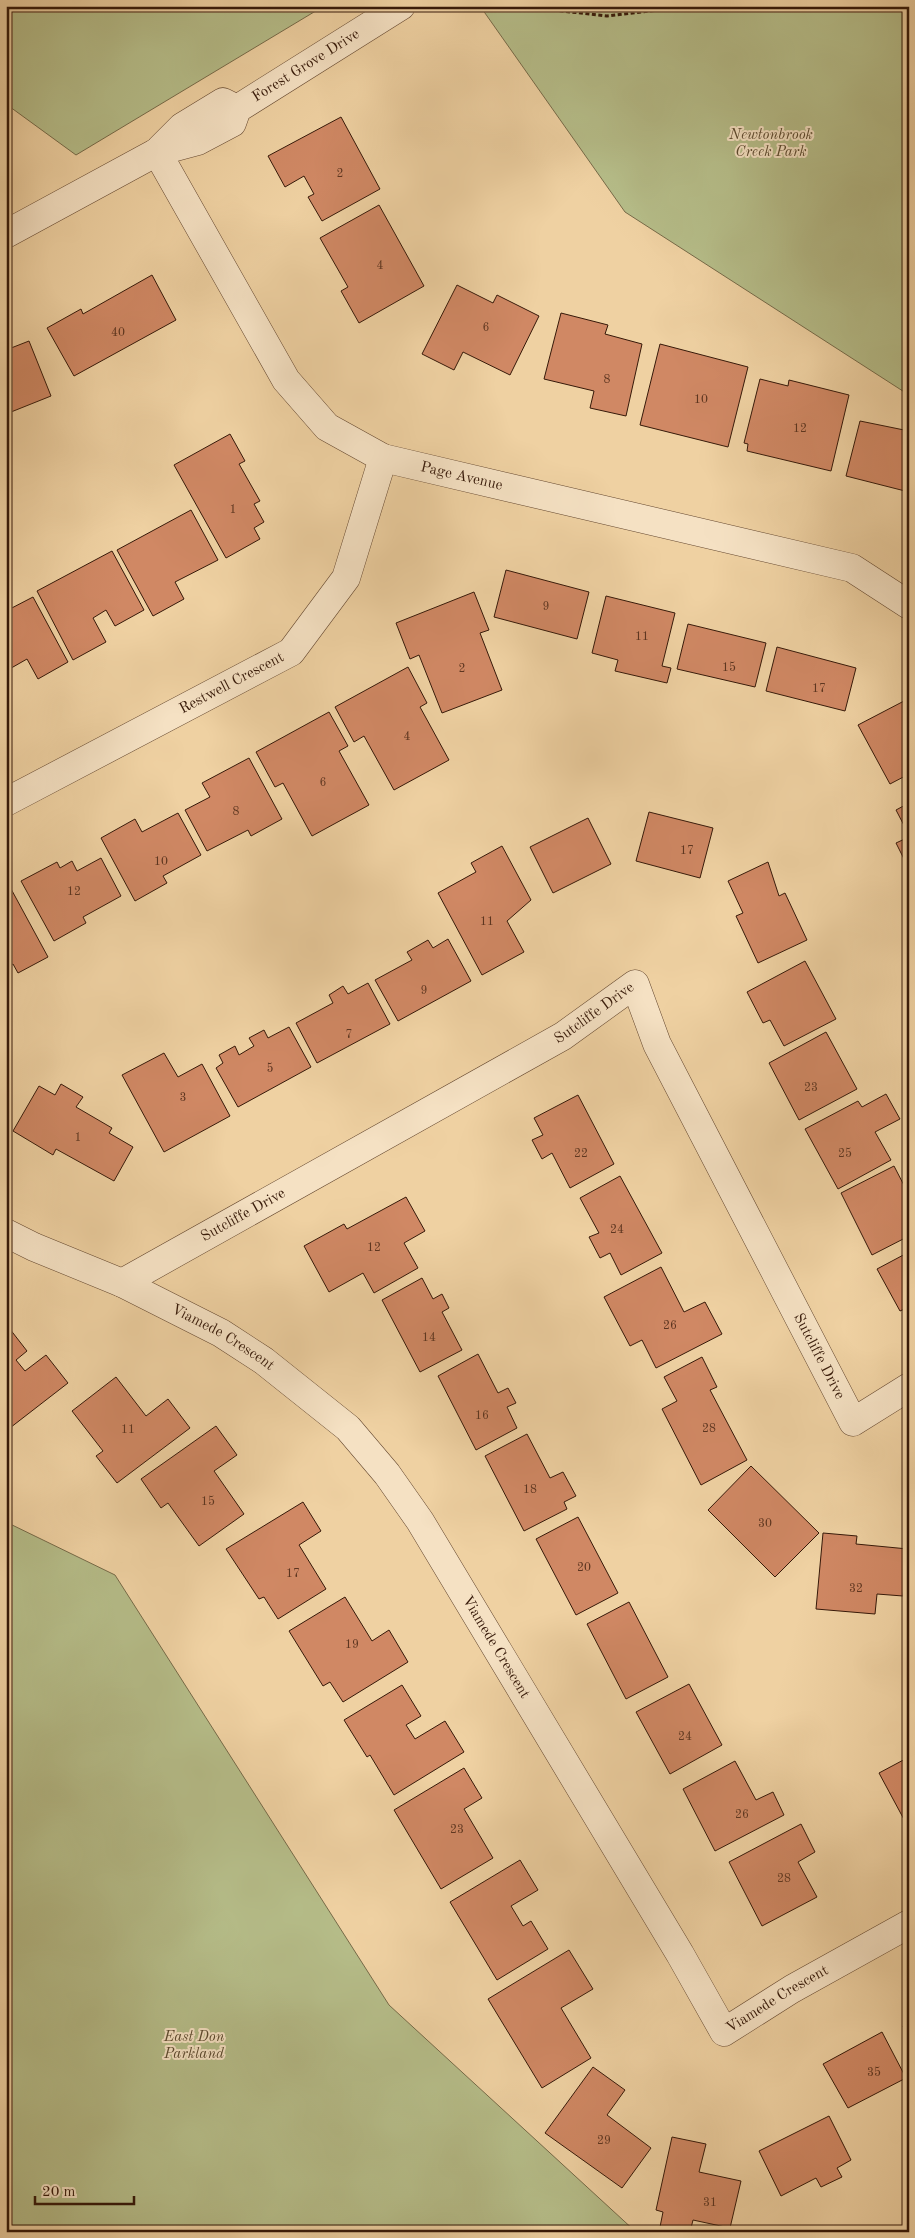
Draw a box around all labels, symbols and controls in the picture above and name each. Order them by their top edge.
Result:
street label: Forest Grove Drive [250,26,362,105]
park label: Newtonbrook Creek Park [728,128,813,160]
house number: 2 [337,168,343,180]
house number: 4 [377,260,384,272]
house number: 6 [483,322,490,334]
house number: 40 [111,327,125,339]
house number: 8 [604,374,611,386]
house number: 10 [694,394,708,406]
house number: 12 [793,423,807,435]
street label: Page Avenue [419,460,504,493]
house number: 1 [230,504,236,516]
house number: 9 [543,601,549,613]
house number: 11 [635,631,649,643]
street label: Restwell Crescent [177,650,287,717]
house number: 15 [722,661,736,674]
house number: 2 [459,663,465,675]
house number: 17 [812,683,826,695]
house number: 4 [404,731,411,743]
house number: 6 [320,777,327,789]
house number: 8 [233,806,240,818]
house number: 17 [680,845,694,857]
house number: 10 [154,856,168,868]
house number: 12 [67,886,81,898]
house number: 11 [480,916,494,928]
street label: Sutcliffe Drive [552,980,637,1047]
house number: 9 [421,985,427,997]
house number: 7 [346,1029,352,1041]
house number: 5 [267,1062,274,1075]
house number: 23 [804,1082,818,1094]
house number: 3 [180,1092,186,1104]
house number: 1 [75,1132,81,1144]
house number: 25 [838,1147,852,1160]
house number: 22 [574,1148,588,1160]
street label: Sutcliffe Drive [198,1185,288,1245]
house number: 24 [610,1224,624,1236]
house number: 12 [367,1242,381,1254]
street label: Viamede Crescent [169,1302,277,1374]
street label: Sutcliffe Drive [791,1311,847,1402]
house number: 26 [663,1320,677,1332]
house number: 14 [422,1332,436,1344]
house number: 16 [475,1410,489,1422]
house number: 28 [702,1423,716,1435]
house number: 11 [121,1424,135,1436]
house number: 18 [523,1484,537,1496]
house number: 15 [201,1495,215,1508]
house number: 30 [758,1518,772,1530]
house number: 20 [577,1562,591,1574]
house number: 17 [286,1568,300,1580]
house number: 32 [849,1583,863,1595]
street label: Viamede Crescent [459,1593,532,1701]
house number: 19 [345,1639,359,1651]
house number: 24 [678,1731,692,1743]
house number: 26 [735,1809,749,1821]
house number: 23 [450,1824,464,1836]
house number: 28 [777,1873,791,1885]
street label: Viamede Crescent [724,1963,831,2036]
park label: East Don Parkland [163,2030,225,2062]
house number: 35 [867,2066,881,2079]
house number: 29 [597,2135,611,2147]
scale bar [35,2173,134,2205]
text: 20 m [42,2185,76,2200]
house number: 31 [703,2197,717,2209]

